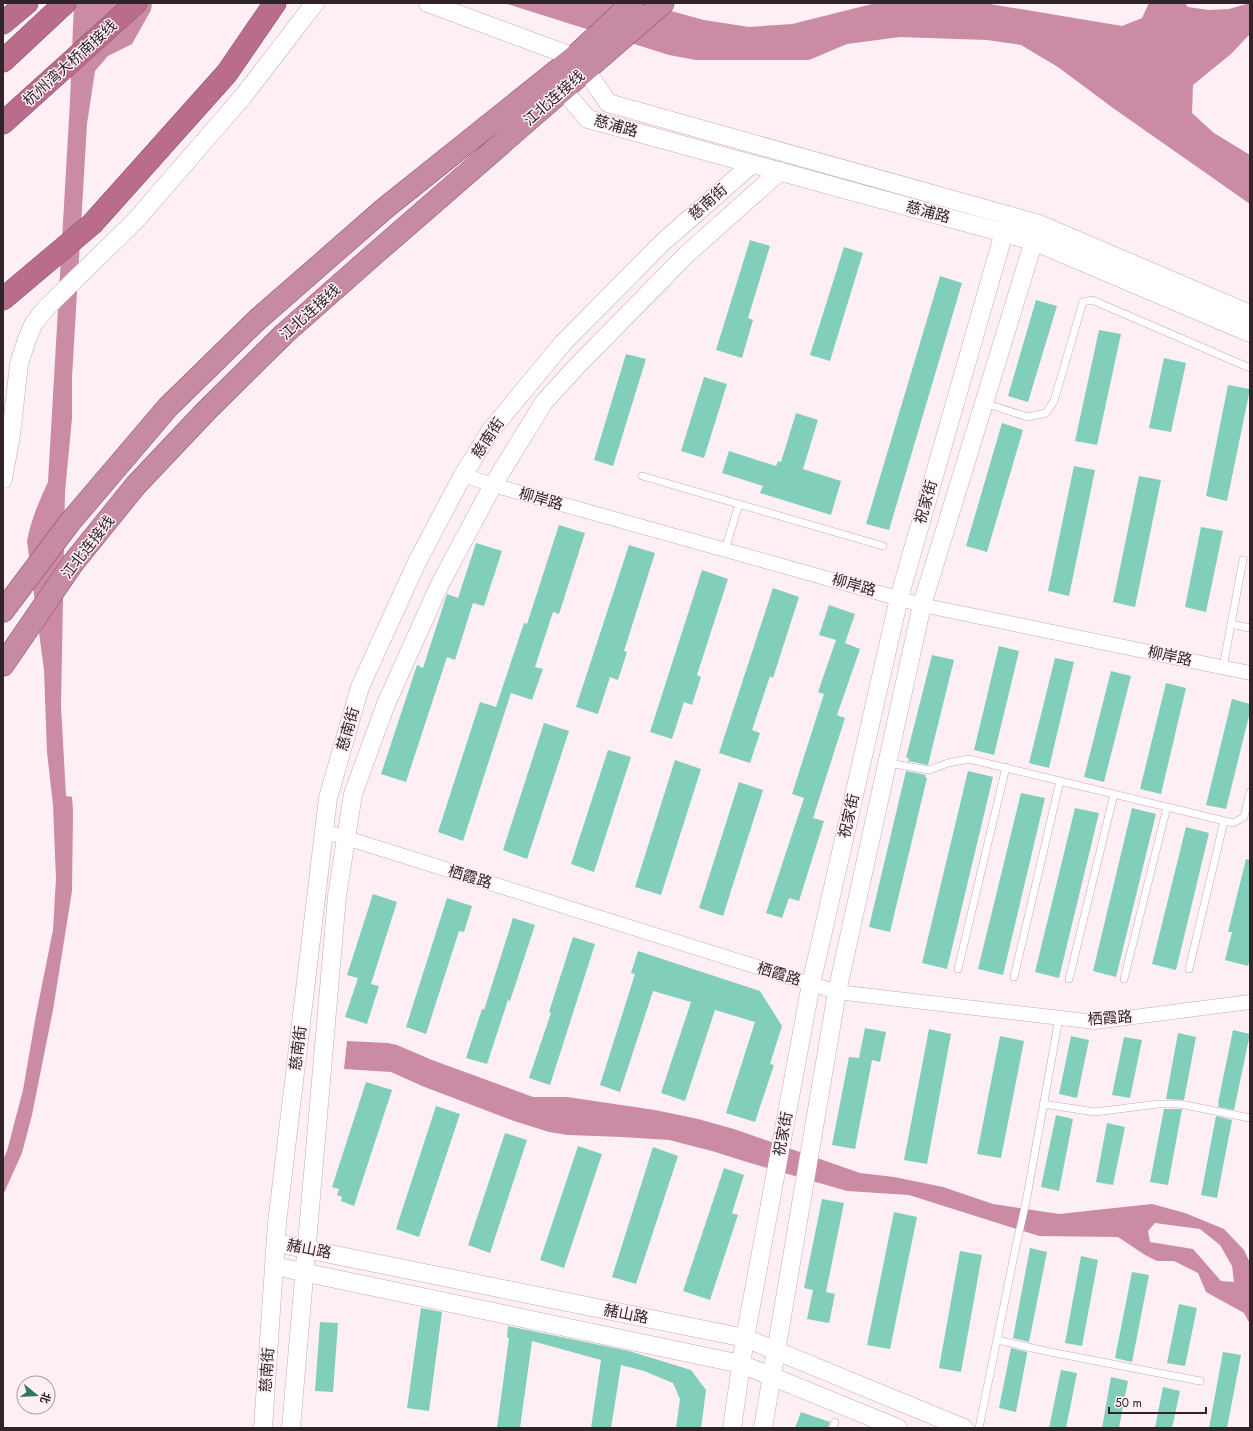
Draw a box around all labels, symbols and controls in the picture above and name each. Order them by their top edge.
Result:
street label: 杭州湾大桥南接线 [18,15,122,111]
street label: 江北连接线 [518,65,590,131]
street label: 慈浦路 [591,109,641,143]
street label: 慈南街 [684,179,732,225]
street label: 慈浦路 [903,196,953,228]
street label: 江北连接线 [275,279,345,345]
street label: 慈南街 [466,413,510,463]
street label: 祝家街 [909,477,943,527]
street label: 柳岸路 [516,482,566,516]
street label: 江北连接线 [56,511,120,583]
street label: 柳岸路 [829,568,879,602]
street label: 柳岸路 [1146,641,1194,671]
street label: 慈南街 [331,704,365,754]
street label: 祝家街 [833,792,865,840]
street label: 栖霞路 [445,860,495,894]
street label: 栖霞路 [754,957,804,991]
street label: 栖霞路 [1087,1005,1133,1031]
street label: 慈南街 [284,1024,312,1072]
street label: 祝家街 [768,1110,798,1158]
street label: 赭山路 [285,1234,333,1264]
street label: 赭山路 [602,1299,650,1329]
street label: 慈南街 [254,1347,280,1393]
north arrow [16,1375,56,1415]
scale bar [1109,1389,1206,1415]
text: 北 [36,1390,55,1406]
text: 50 m [1115,1394,1142,1412]

